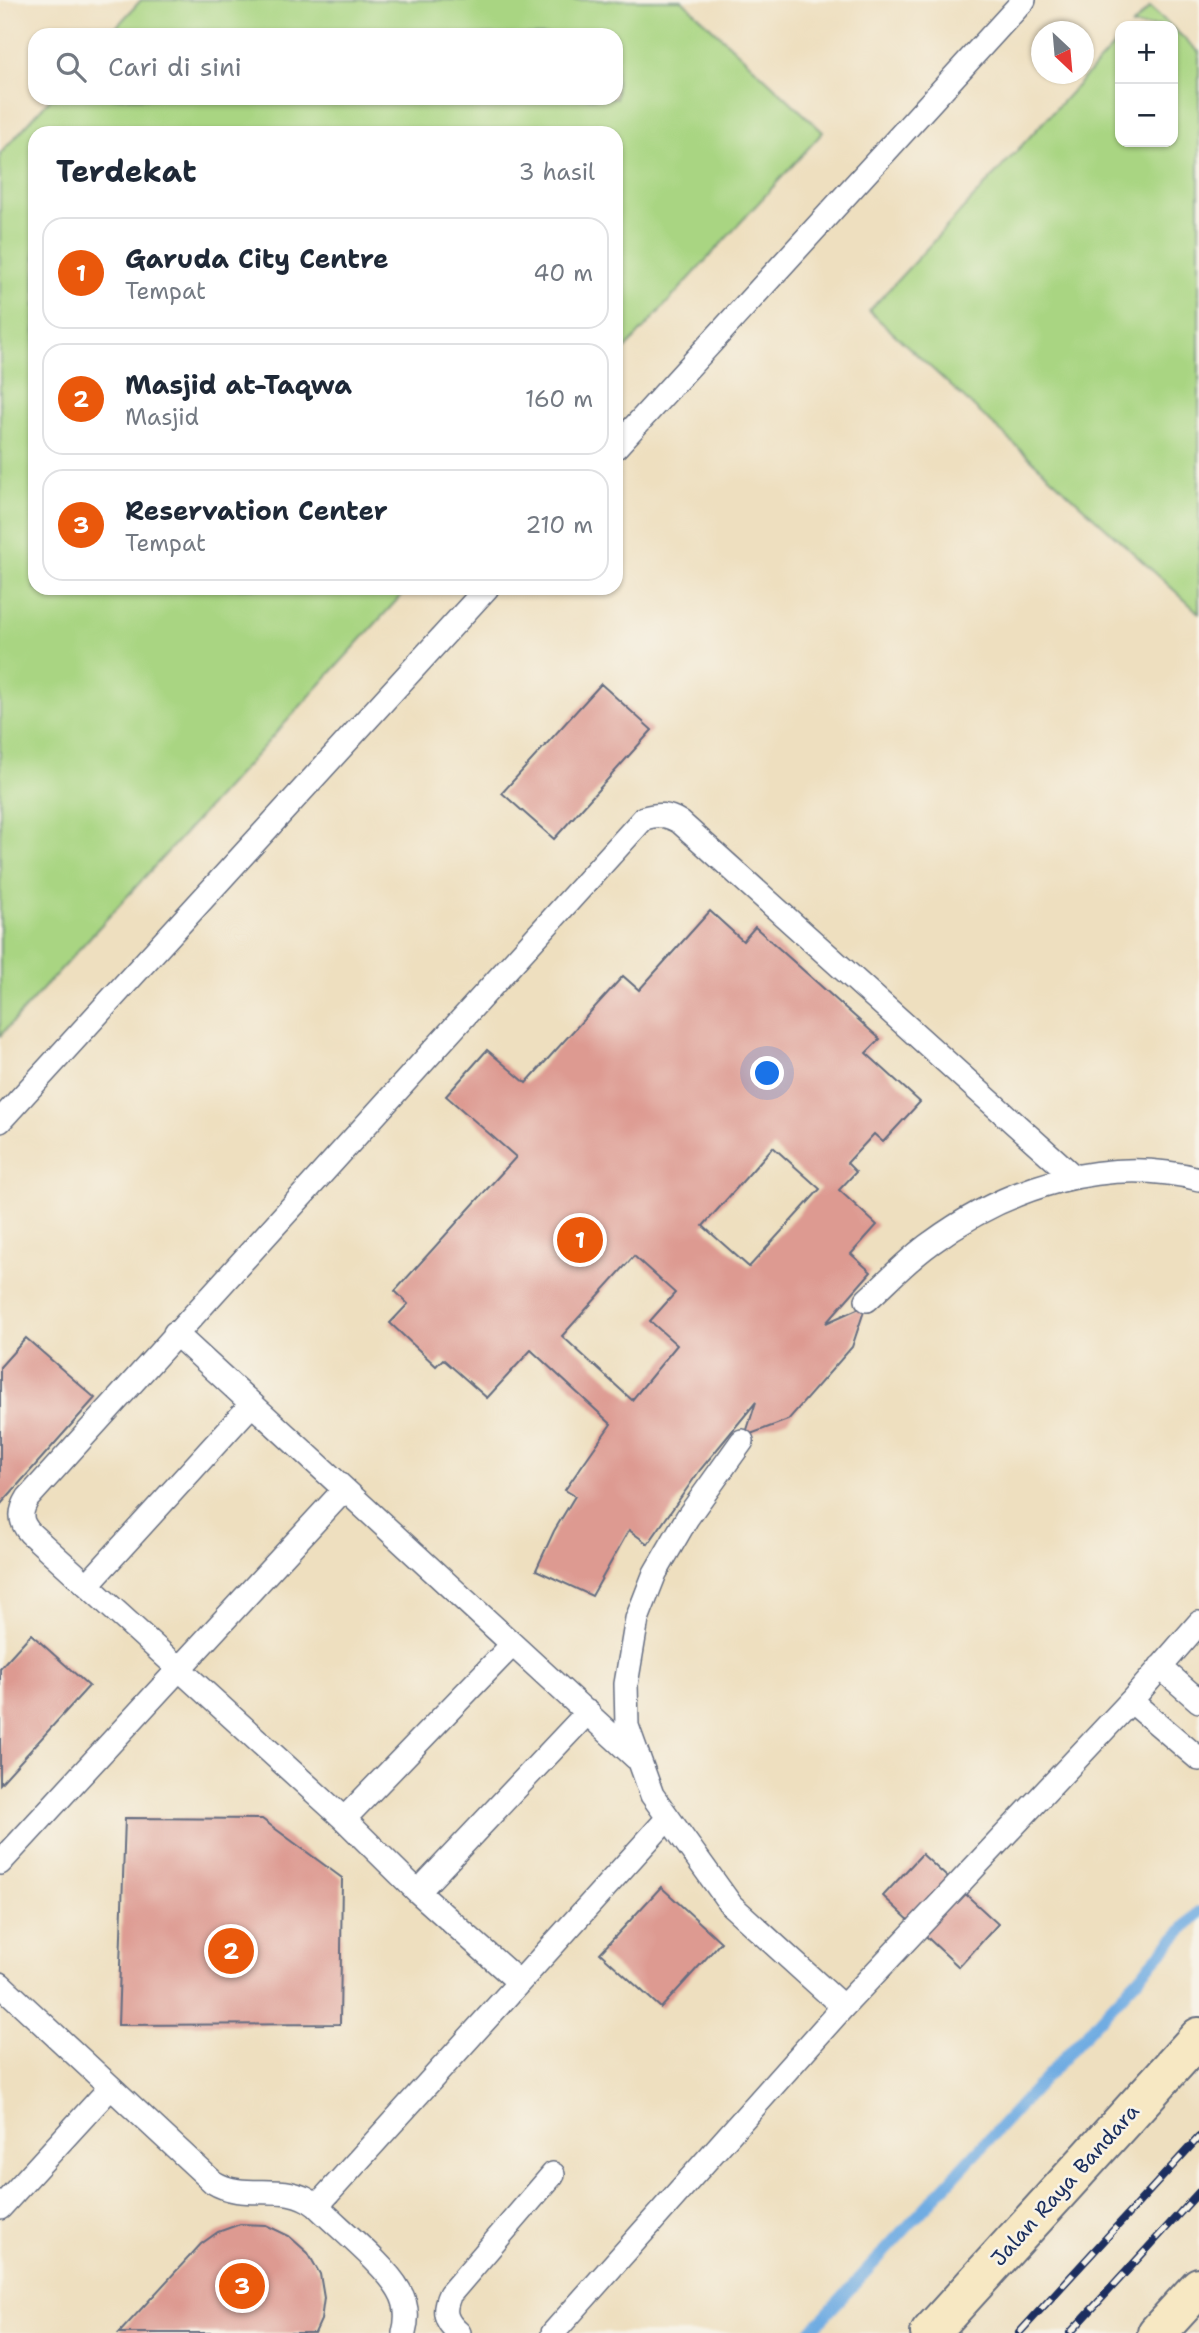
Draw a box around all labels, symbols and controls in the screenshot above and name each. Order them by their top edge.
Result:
north arrow [1031,21,1094,84]
map controls [1115,21,1178,147]
button: + [1115,21,1178,84]
search box [28,28,623,105]
icon: search [52,48,90,86]
text: Cari di sini [108,49,242,84]
button: − [1115,84,1178,147]
text: Terdekat [56,151,196,192]
text: 3 hasil [519,157,595,187]
text: Garuda City Centre [125,241,389,276]
text: 1 [76,258,86,288]
text: 40 m [533,258,593,288]
text: Tempat [125,276,206,306]
text: Masjid at-Taqwa [125,367,352,402]
text: 2 [73,384,89,414]
text: 160 m [525,384,593,414]
text: Masjid [125,402,199,432]
text: Reservation Center [125,493,388,528]
text: 3 [73,510,89,540]
text: 210 m [525,510,593,540]
text: Tempat [125,528,206,558]
your location [750,1056,784,1090]
pin: 1 [557,1214,603,1266]
pin: 2 [208,1925,254,1977]
street label: Jalan Raya Bandara [985,2098,1145,2272]
pin: 3 [219,2260,265,2312]

